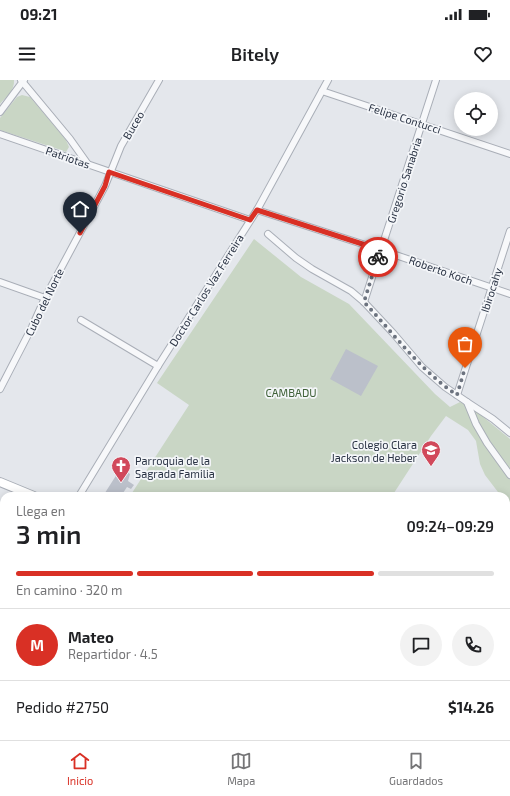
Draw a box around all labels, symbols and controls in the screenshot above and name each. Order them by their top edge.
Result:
text: 09:21 [20,5,57,23]
icon: menu [16,43,38,65]
text: Bitely [231,43,279,65]
icon: heart [472,43,494,65]
map controls [454,92,498,136]
button: locate [454,92,498,136]
street label: Felipe Contucci [367,100,443,136]
street label: Buceo [120,109,146,141]
street label: Gregorio Sanabria [384,135,424,225]
street label: Patriotas [44,143,92,171]
pin [63,192,97,233]
icon: home [69,198,91,220]
street label: Doctor Carlos Vaz Ferreira [166,231,246,349]
courier [358,237,398,277]
icon: bike [367,246,389,268]
street label: Roberto Koch [407,253,475,287]
street label: Cubo del Norte [22,266,66,338]
street label: Ibirocahy [478,266,504,314]
pin [448,327,482,368]
icon: bag [454,333,476,355]
park label: CAMBADU [265,386,317,399]
place label: Colegio Clara Jackson de Heber [331,438,418,464]
school or university icon: Colegio Clara Jackson de Heber [420,439,442,467]
place label: Parroquia de la Sagrada Familia [135,454,215,480]
church icon: Parroquia de la Sagrada Familia [110,455,132,483]
text: Llega en [16,503,65,519]
text: 09:24–09:29 [407,517,494,535]
text: 3 min [16,518,81,549]
text: En camino · 320 m [16,582,122,598]
button: chat [400,624,442,666]
button: phone [452,624,494,666]
text: Mateo [68,628,114,646]
text: M [30,636,44,654]
text: Repartidor · 4.5 [68,646,158,662]
text: Pedido #2750 [16,698,109,716]
text: $14.26 [448,698,494,716]
tab: Inicio [67,750,93,787]
tab: Mapa [227,750,255,787]
tab: Guardados [389,750,443,787]

